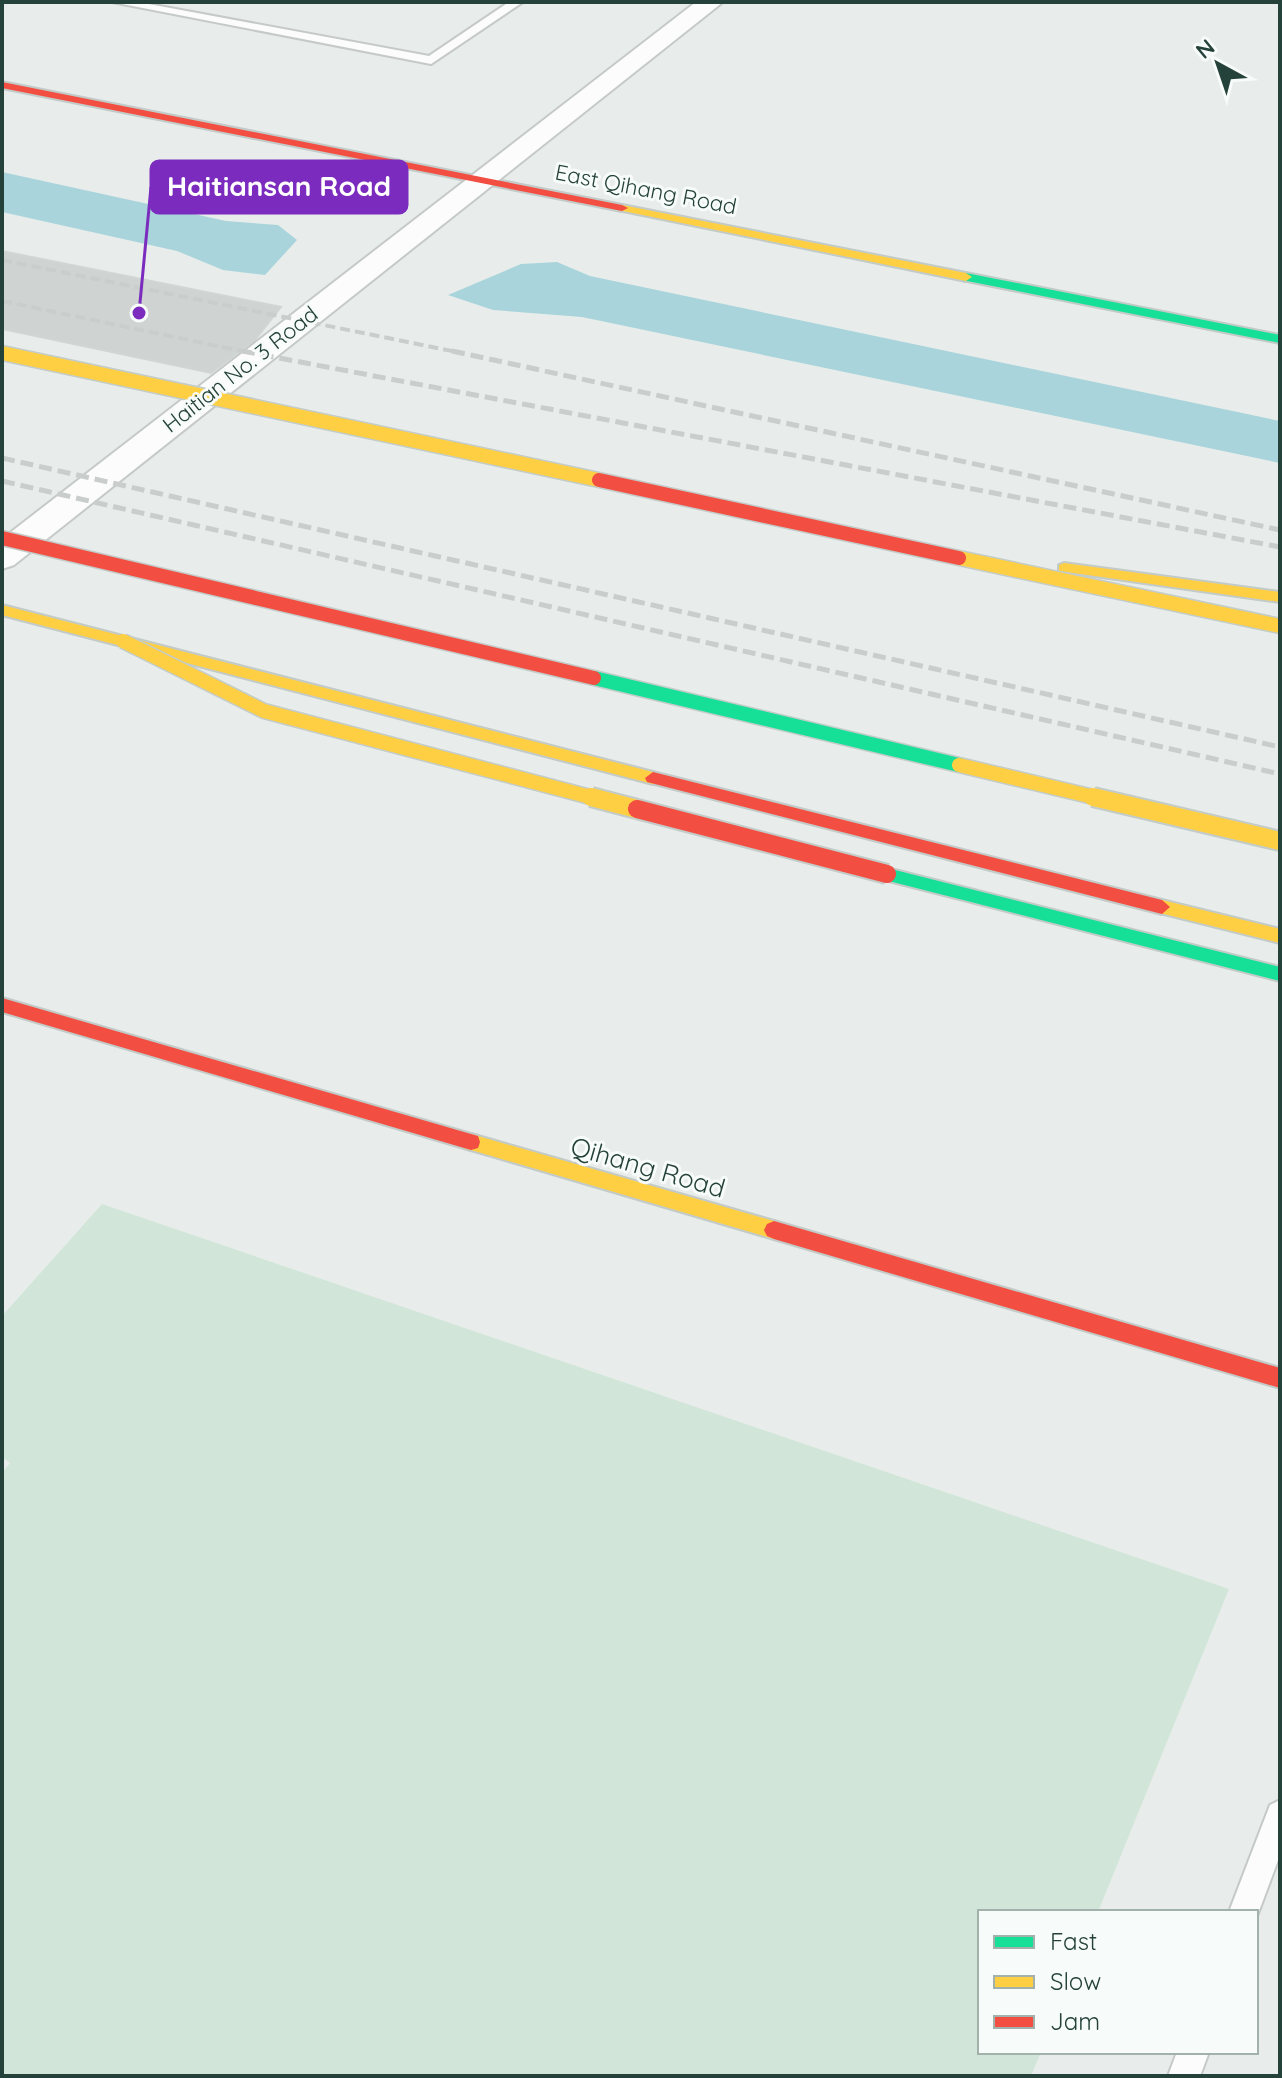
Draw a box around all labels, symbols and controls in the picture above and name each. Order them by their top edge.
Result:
north arrow [1178,24,1258,104]
text: N [1190,33,1220,65]
street label: East Qihang Road [553,158,739,220]
callout: Haitiansan Road [151,161,407,213]
text: Haitiansan Road [167,168,391,203]
street label: Haitian No. 3 Road [157,300,323,438]
street label: Qihang Road [567,1129,729,1205]
legend [978,1910,1258,2054]
text: Fast [1050,1926,1097,1956]
text: Slow [1050,1966,1101,1996]
text: Jam [1050,2006,1100,2036]

